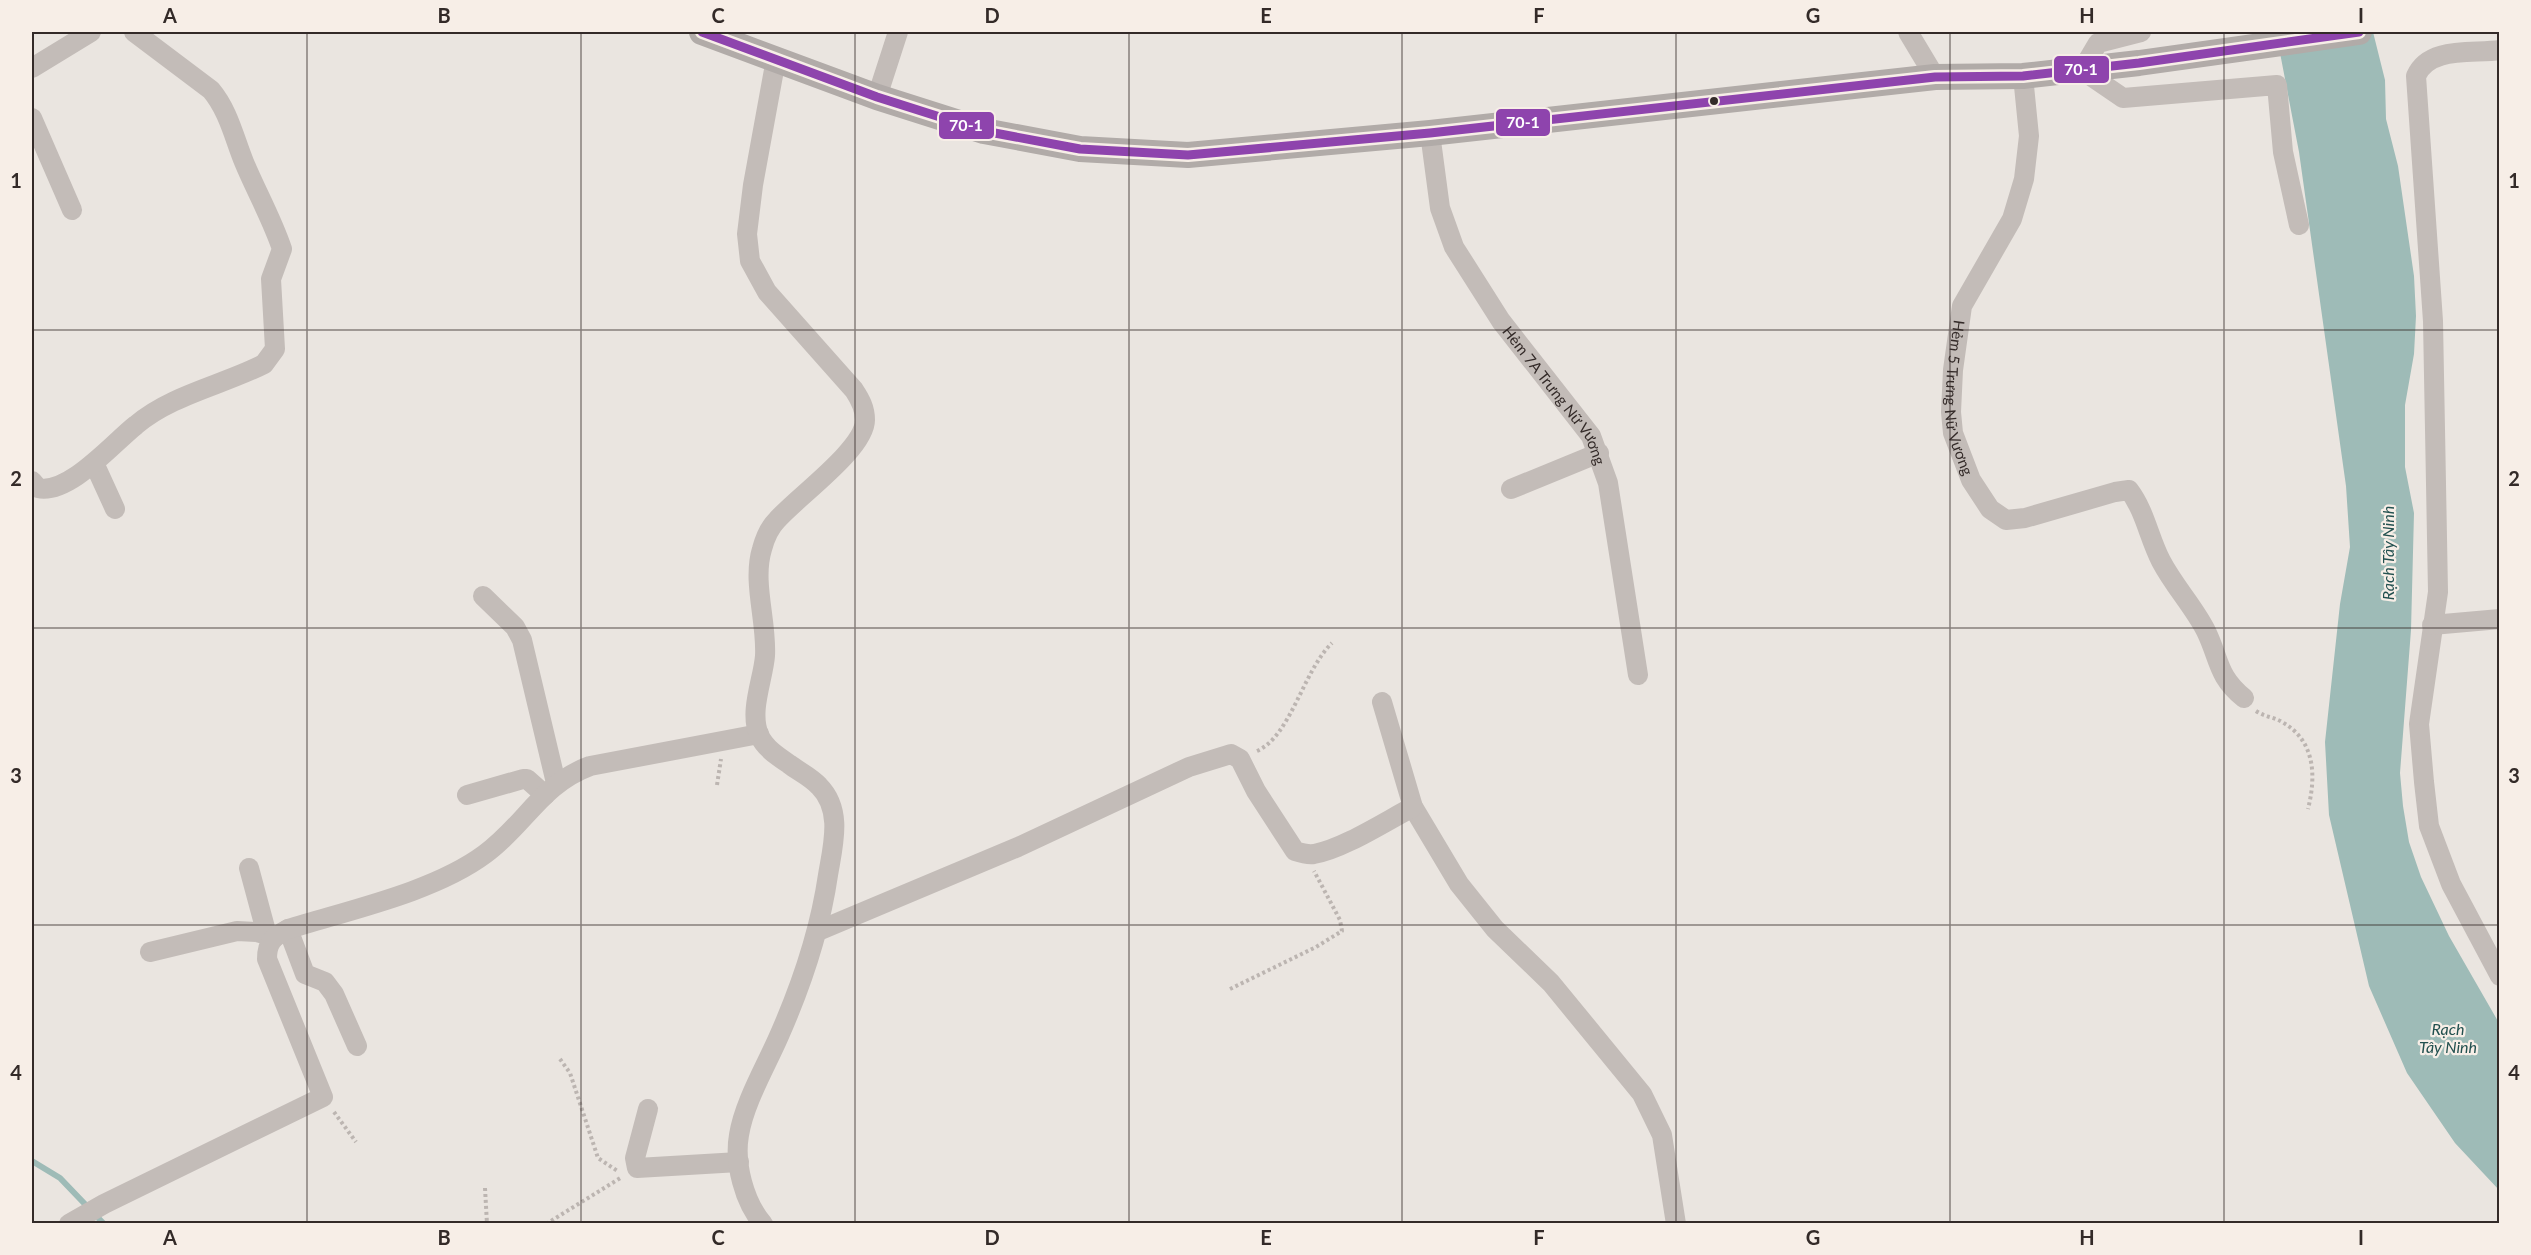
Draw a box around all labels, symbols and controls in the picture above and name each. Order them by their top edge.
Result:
text: A [162,3,177,27]
text: B [437,3,451,27]
text: C [711,3,725,27]
text: D [984,3,1000,27]
text: E [1260,3,1272,27]
text: F [1533,3,1545,27]
text: G [1806,3,1820,27]
text: H [2079,3,2095,27]
text: I [2358,3,2364,27]
line badge: 70-1 [2053,55,2110,84]
text: 70-1 [2064,59,2098,78]
unlabelled marker [1708,95,1720,107]
line badge: 70-1 [1495,108,1551,137]
line badge: 70-1 [938,111,995,140]
text: 70-1 [1506,112,1540,131]
text: 70-1 [949,115,983,134]
text: 1 [10,168,22,192]
text: 1 [2508,168,2520,192]
street label: Hẻm 5 Trưng Nữ Vương [1942,319,1977,478]
street label: Hẻm 7A Trưng Nữ Vương [1499,322,1610,467]
text: 2 [10,466,22,490]
text: 2 [2508,466,2520,490]
water label: Rạch Tây Ninh [2378,506,2397,600]
text: 3 [10,763,22,787]
text: 3 [2508,763,2520,787]
water label: Rạch Tây Ninh [2419,1019,2477,1056]
text: 4 [10,1060,22,1084]
text: 4 [2508,1060,2520,1084]
text: A [162,1225,177,1249]
text: B [437,1225,451,1249]
text: C [711,1225,725,1249]
text: D [984,1225,1000,1249]
text: E [1260,1225,1272,1249]
text: F [1533,1225,1545,1249]
text: G [1806,1225,1820,1249]
text: H [2079,1225,2095,1249]
text: I [2358,1225,2364,1249]

